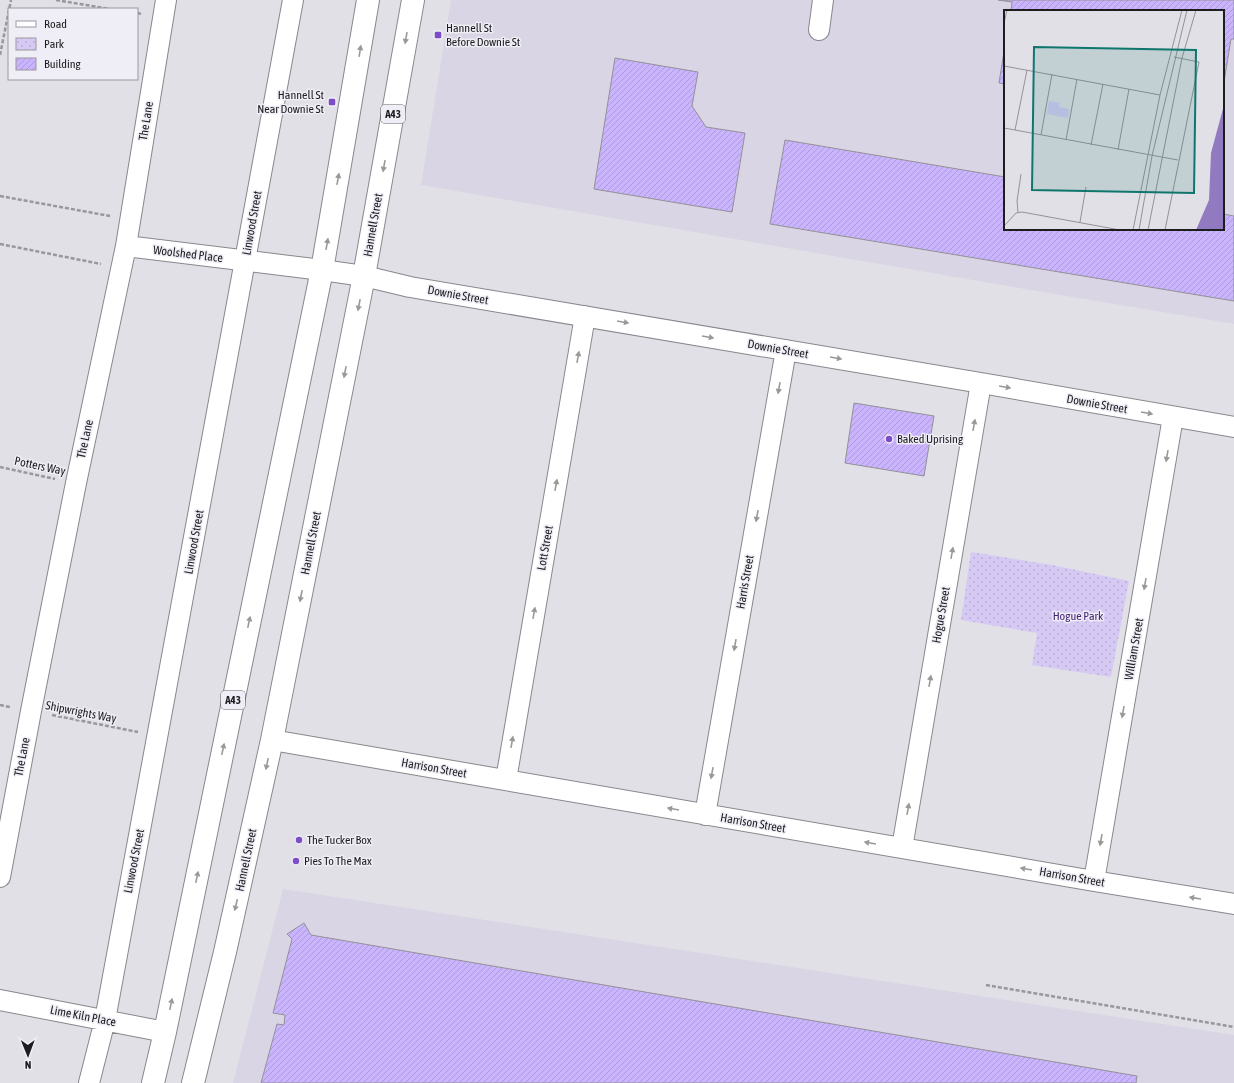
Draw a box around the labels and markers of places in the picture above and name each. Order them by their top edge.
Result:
place label: Hannell St Before Downie St [446,21,521,49]
marker: Hannell St Before Downie St [433,30,443,40]
place label: Hannell St Near Downie St [257,88,325,116]
marker: Hannell St Near Downie St [327,97,337,107]
place label: Baked Uprising [897,432,964,446]
marker: Baked Uprising [884,434,894,444]
place label: The Tucker Box [307,833,372,847]
marker: The Tucker Box [294,835,304,845]
place label: Pies To The Max [304,854,372,868]
marker: Pies To The Max [291,856,301,866]

